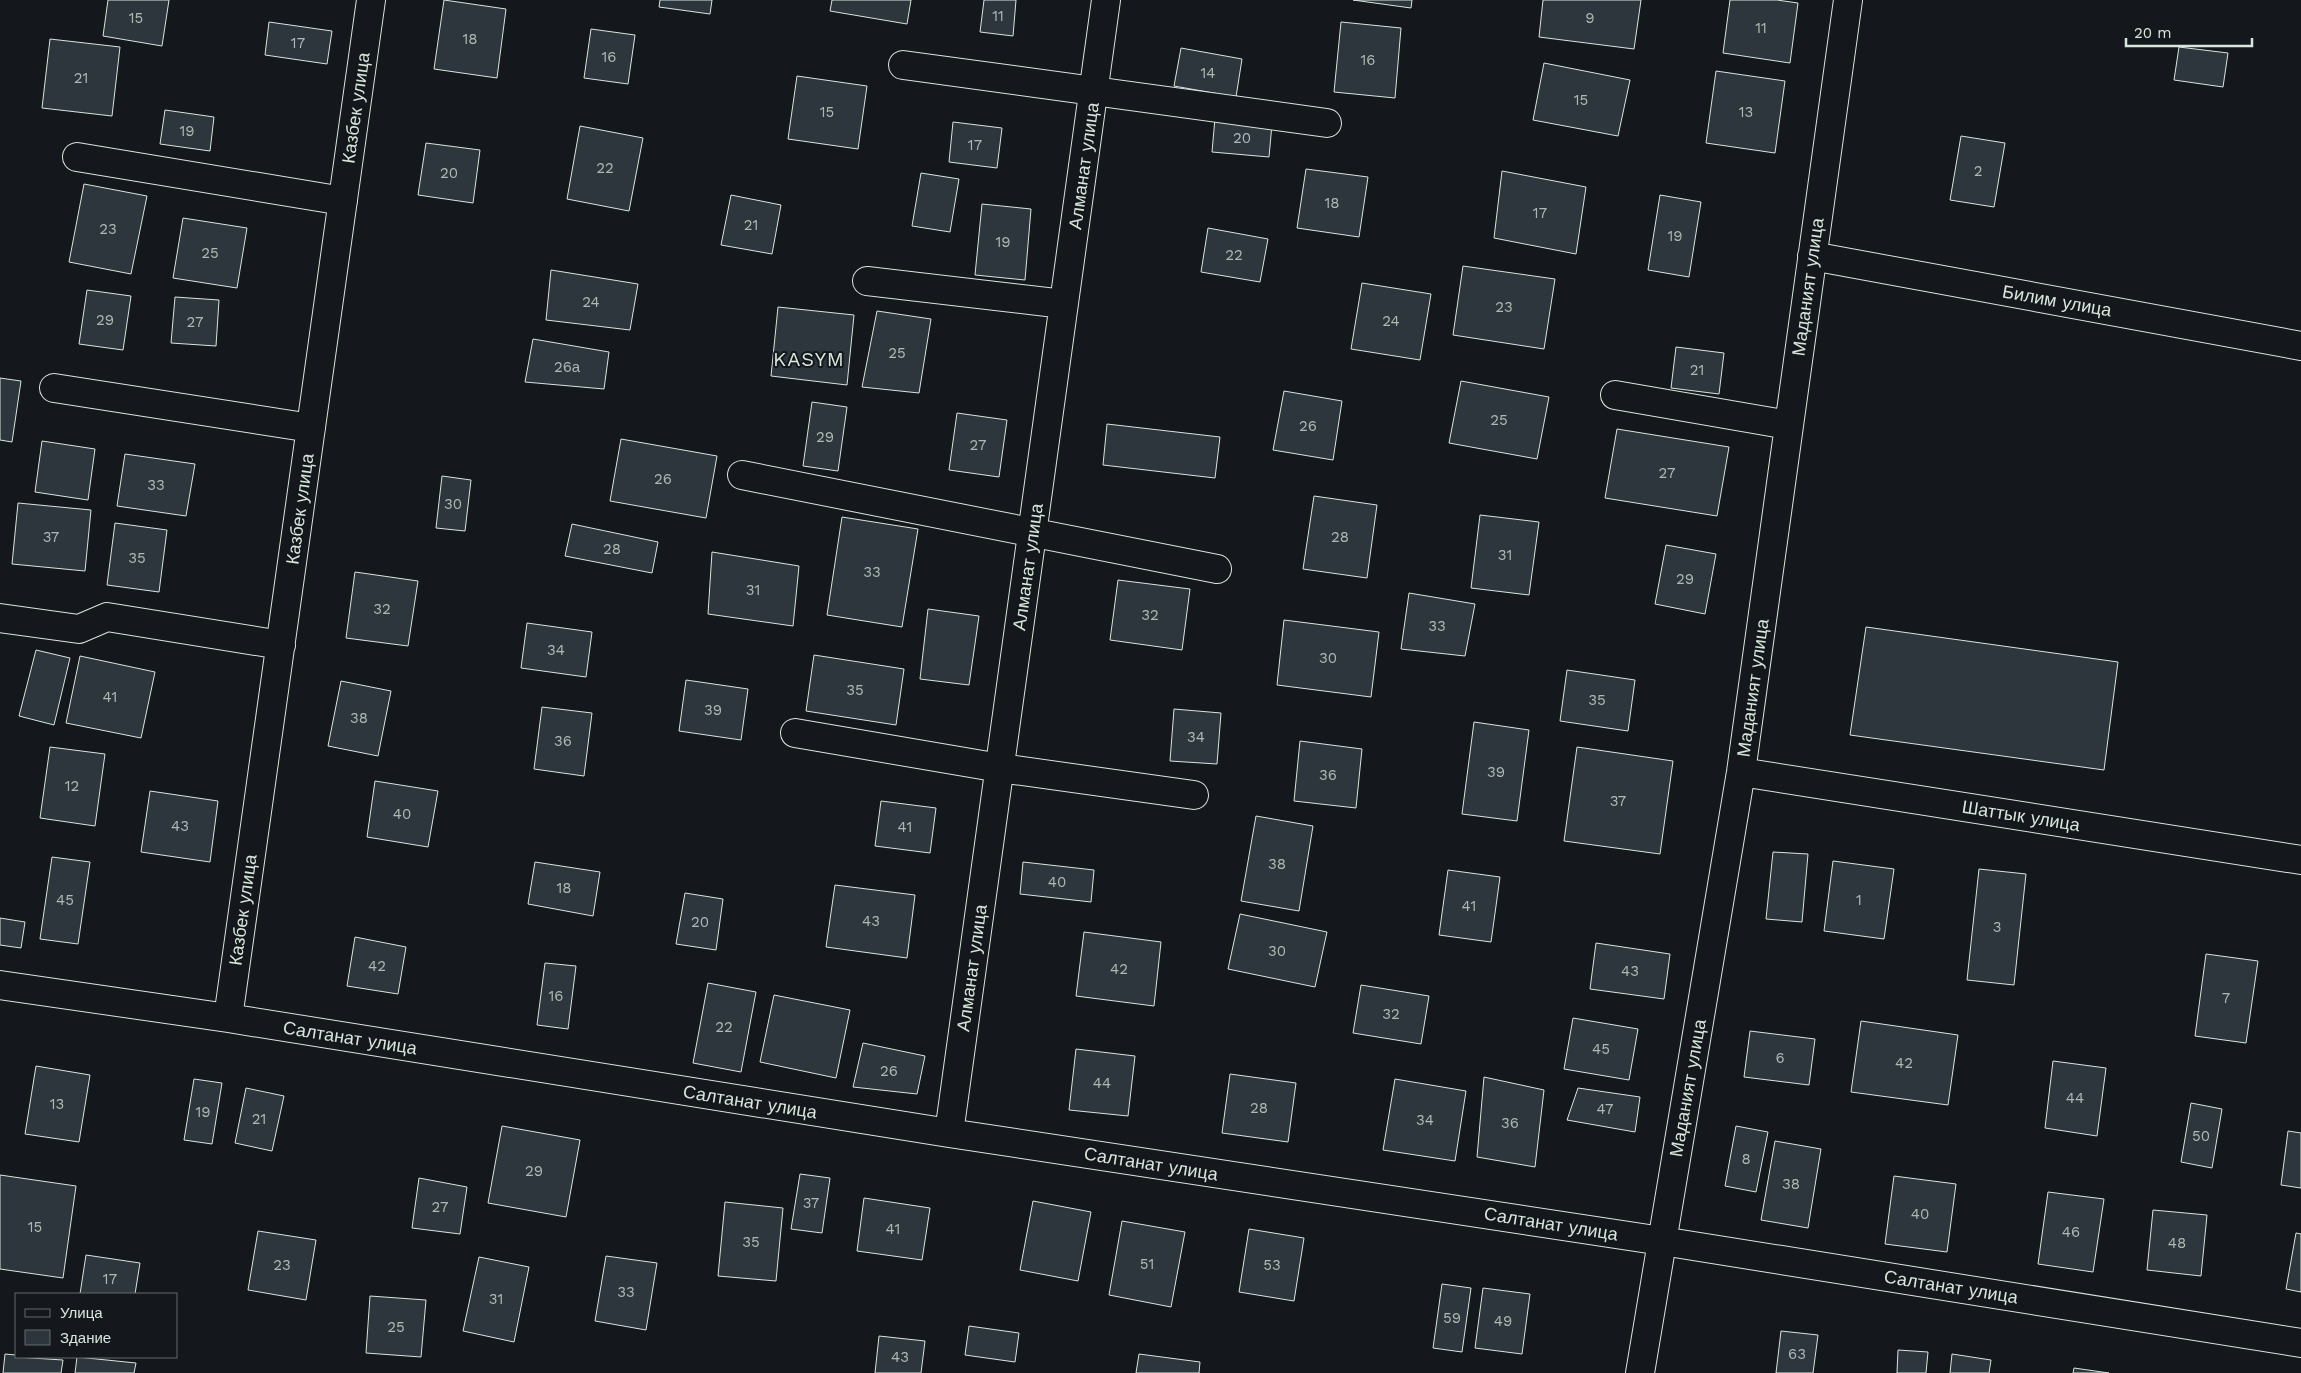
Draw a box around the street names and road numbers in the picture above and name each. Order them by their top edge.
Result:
street label: Казбек улица [337,50,374,165]
street label: Алманат улица [1064,100,1103,231]
street label: Маданият улица [1787,216,1828,357]
street label: Билим улица [2001,281,2114,321]
street label: Казбек улица [281,451,318,566]
street label: Алманат улица [1008,501,1047,632]
street label: Маданият улица [1732,617,1773,758]
street label: Шаттык улица [1961,796,2082,835]
street label: Казбек улица [224,852,261,967]
street label: Алманат улица [952,902,991,1033]
street label: Салтанат улица [282,1017,419,1059]
street label: Маданият улица [1665,1017,1710,1158]
street label: Салтанат улица [682,1081,819,1123]
street label: Салтанат улица [1083,1143,1220,1185]
street label: Салтанат улица [1483,1203,1620,1245]
street label: Салтанат улица [1883,1266,2020,1308]

